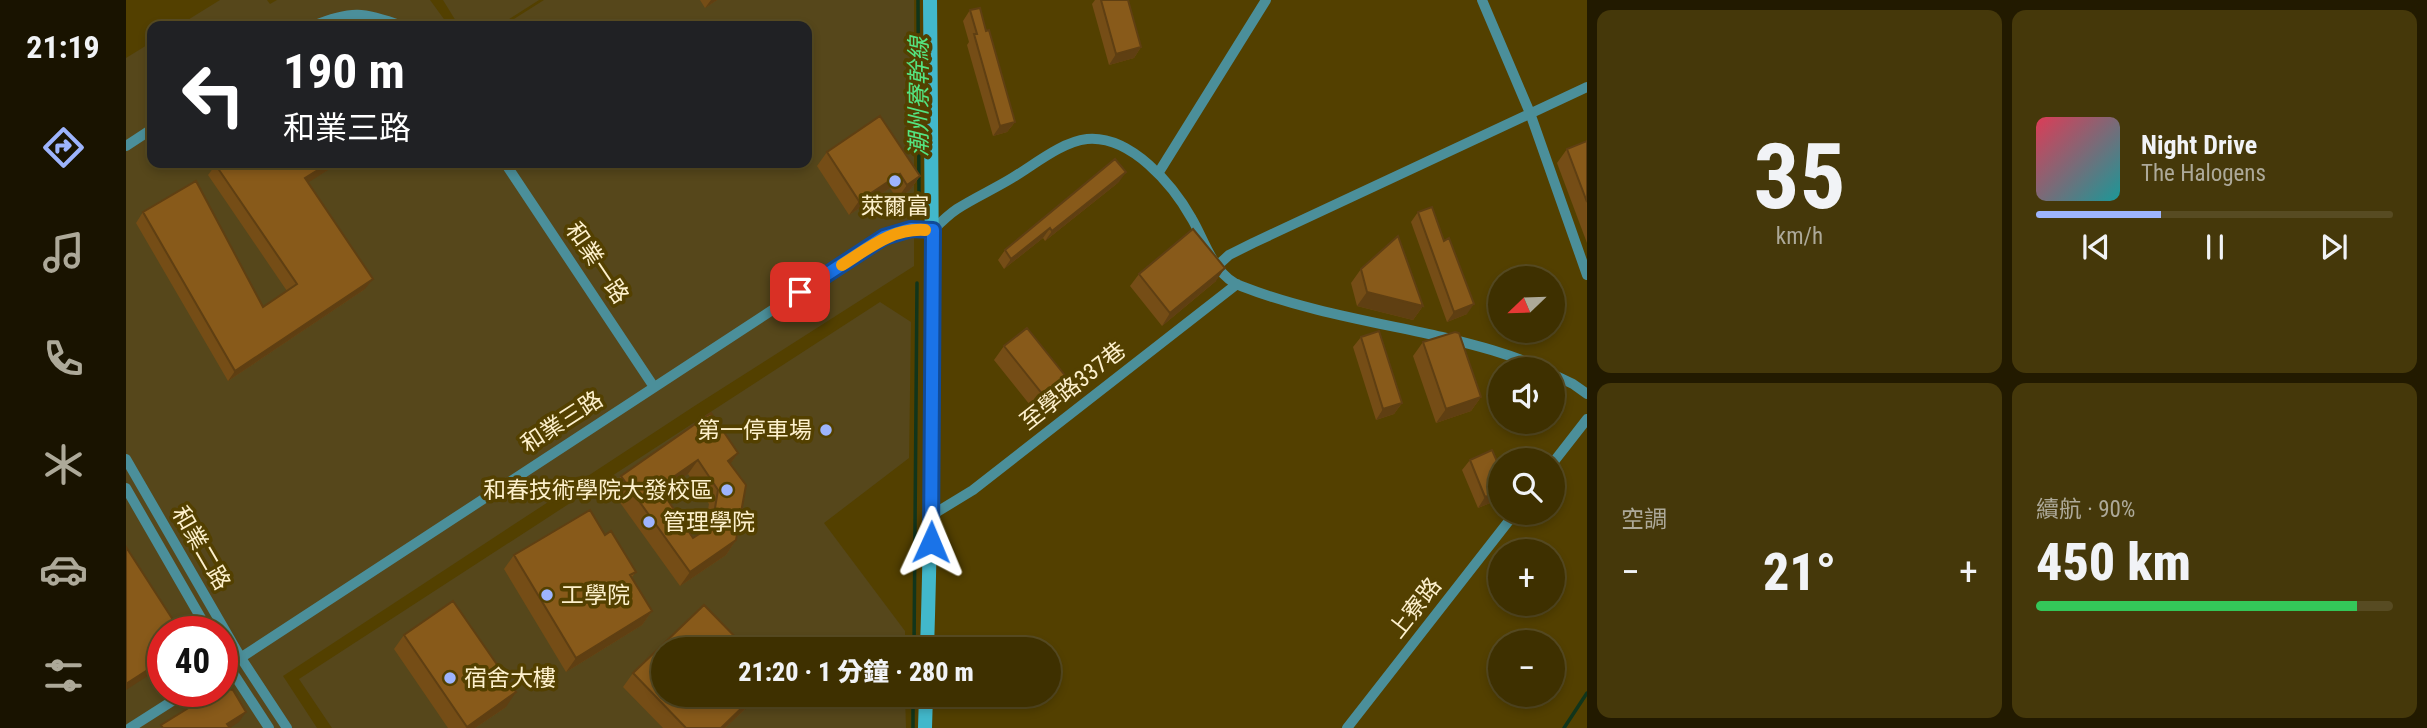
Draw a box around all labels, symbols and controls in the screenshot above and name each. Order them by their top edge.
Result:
text: 21:19 [26,28,100,66]
water label: 潮州寮幹線 [905,34,933,157]
text: 190 m [283,43,405,100]
icon: left [168,49,259,140]
text: 和業三路 [283,109,411,147]
icon: directions [39,123,88,172]
text: 35 [1754,124,1845,230]
text: Night Drive [2141,130,2257,160]
text: The Halogens [2141,160,2266,187]
marker: 萊爾富 [887,173,903,189]
place label: 萊爾富 [861,193,930,220]
street label: 和業一路 [560,217,634,309]
text: km/h [1776,223,1823,250]
icon: music [39,228,88,277]
icon: previous [2077,228,2115,266]
icon: pause [2196,228,2234,266]
icon: next [2315,228,2353,266]
pin [770,262,830,322]
north arrow [1488,266,1564,343]
map controls [1488,266,1565,707]
icon: arrive [781,273,819,311]
icon: phone [39,334,88,383]
street label: 至學路337巷 [1015,337,1131,435]
button: sound [1488,357,1565,434]
street label: 和業三路 [516,386,608,458]
place label: 第一停車場 [697,417,812,444]
marker: 第一停車場 [818,422,834,438]
icon: climate [39,440,88,489]
button: search [1488,448,1565,525]
place label: 和春技術學院大發校區 [483,477,713,504]
marker: 和春技術學院大發校區 [719,482,735,498]
text: 續航 · 90% [2036,496,2135,523]
street label: 和業二路 [166,501,236,595]
position arrow [894,505,968,579]
text: 空調 [1621,506,1667,533]
place label: 管理學院 [663,509,755,536]
marker: 管理學院 [641,514,657,530]
text: 450 km [2036,532,2191,593]
button: + [1488,539,1565,616]
text: 21° [1763,542,1836,603]
icon: car [39,545,88,594]
text: − [1621,550,1640,594]
text: + [1959,550,1978,594]
street label: 上寮路 [1383,573,1447,643]
place label: 工學院 [561,582,630,609]
marker: 工學院 [539,587,555,603]
speed limit sign: 40 [147,616,238,707]
button: − [1488,630,1565,707]
icon: filters [39,651,88,700]
text: 21:20 · 1 分鐘 · 280 m [738,657,974,687]
place label: 宿舍大樓 [464,665,556,692]
marker: 宿舍大樓 [442,670,458,686]

